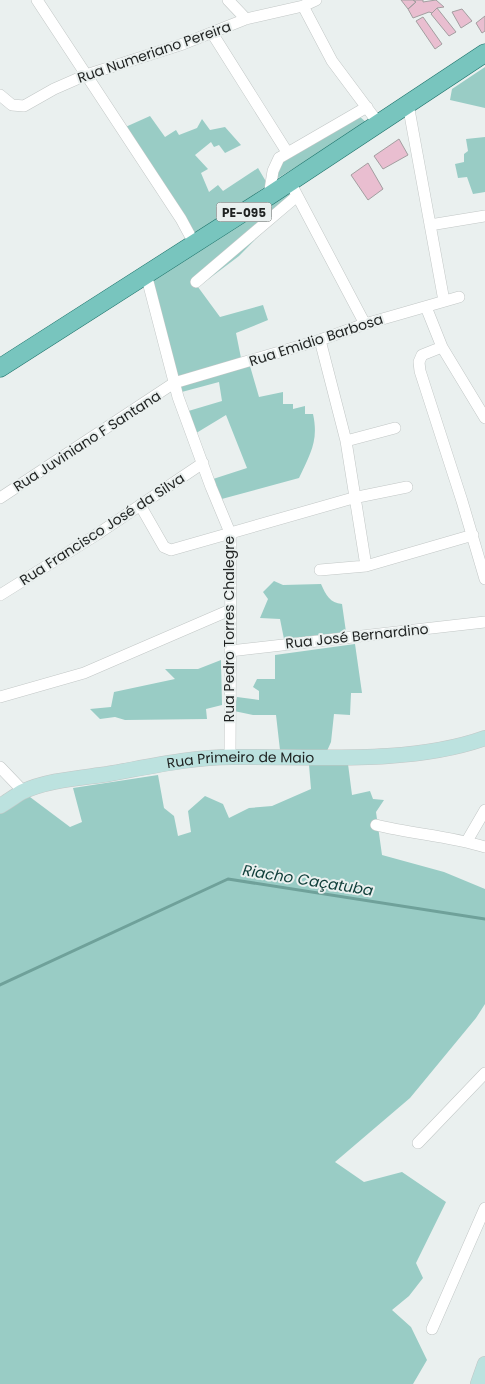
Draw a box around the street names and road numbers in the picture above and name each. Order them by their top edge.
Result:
street label: Rua Numeriano Pereira [75,16,233,88]
road number: PE-095 [216,202,272,222]
street label: Rua Emidio Barbosa [246,309,386,371]
street label: Rua Juviniano F Santana [9,386,165,496]
street label: Rua Francisco José da Silva [16,468,188,590]
street label: Rua Pedro Torres Chalegre [219,536,239,722]
street label: Rua José Bernardino [284,619,430,653]
street label: Rua Primeiro de Maio [165,747,314,773]

